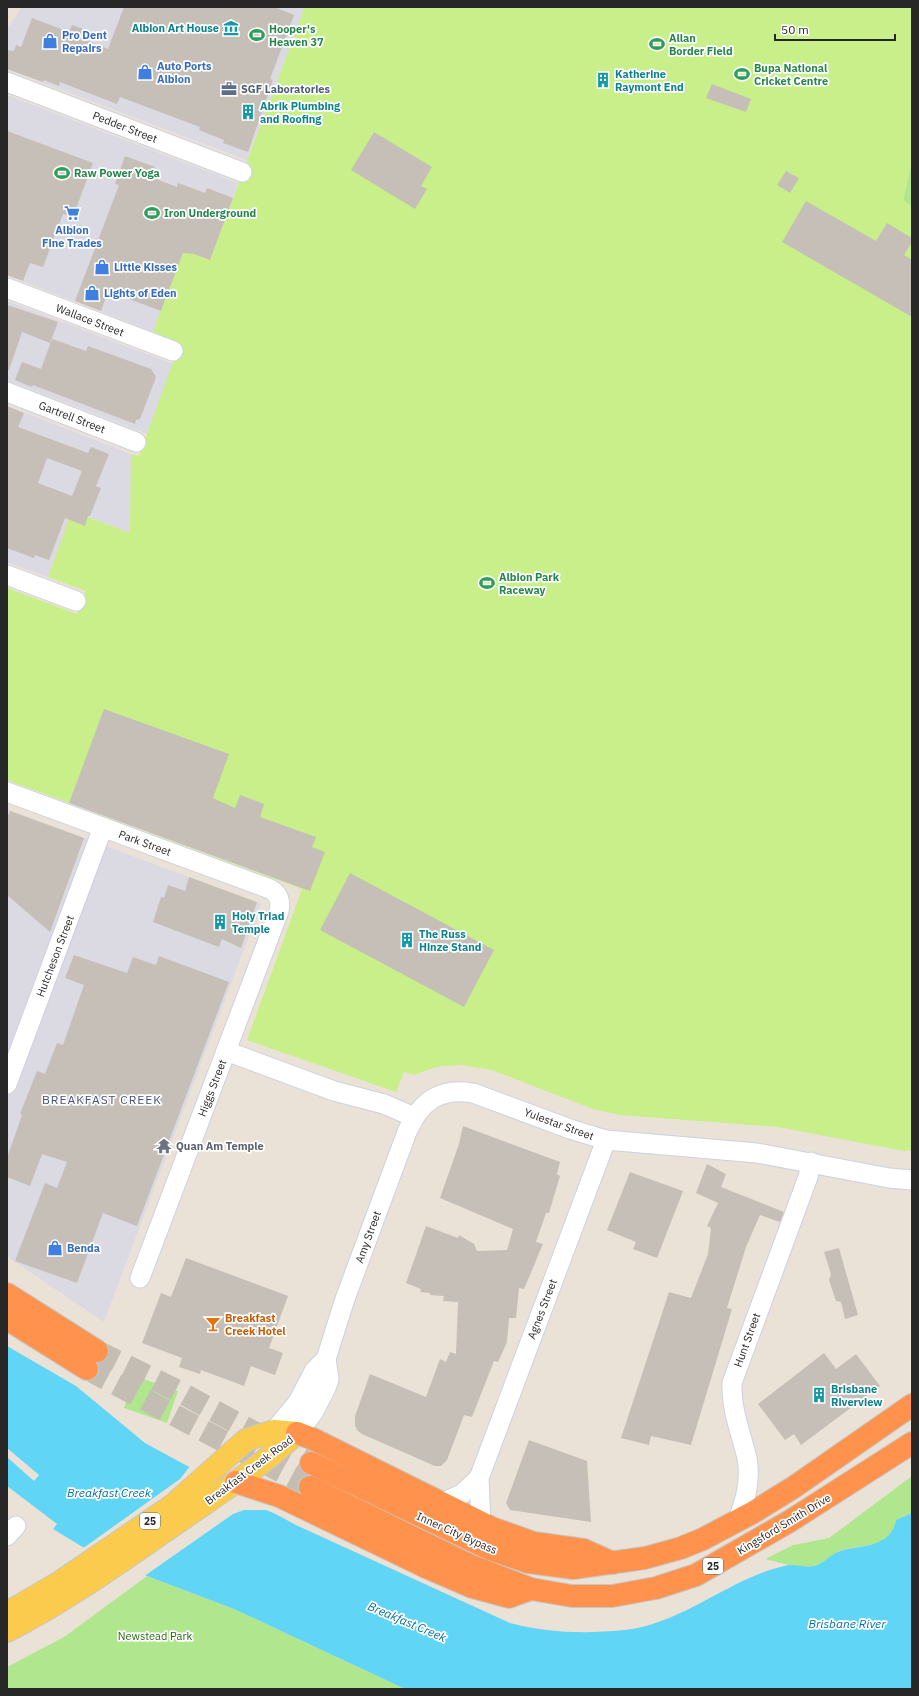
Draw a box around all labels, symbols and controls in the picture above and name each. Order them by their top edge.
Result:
scale bar [775,16,895,42]
museum icon: Albion Art House [222,19,240,37]
place label: Albion Art House [132,21,219,35]
place label: Hooper's Heaven 37 [269,22,324,49]
text: 50 m [781,22,809,37]
sports icon: Hooper's Heaven 37 [248,26,266,44]
place label: Pro Dent Repairs [62,28,107,55]
place label: Allan Border Field [669,31,733,58]
shop icon: Pro Dent Repairs [41,32,59,50]
sports icon: Allan Border Field [648,35,666,53]
place label: Auto Ports Albion [157,59,212,86]
place label: Bupa National Cricket Centre [754,61,828,88]
shop icon: Auto Ports Albion [136,63,154,81]
sports icon: Bupa National Cricket Centre [733,65,751,83]
place label: Katherine Raymont End [615,67,684,94]
building icon: Katherine Raymont End [594,71,612,89]
office icon: SGF Laboratories [220,80,238,98]
place label: SGF Laboratories [241,82,330,96]
place label: Abrik Plumbing and Roofing [260,99,341,126]
building icon: Abrik Plumbing and Roofing [239,103,257,121]
street label: Pedder Street [91,108,159,146]
sports icon: Raw Power Yoga [53,164,71,182]
place label: Raw Power Yoga [74,166,160,180]
supermarket icon: Albion Fine Trades [63,204,81,222]
sports icon: Iron Underground [143,204,161,222]
place label: Iron Underground [164,206,256,220]
place label: Albion Fine Trades [42,223,102,250]
shop icon: Little Kisses [93,258,111,276]
place label: Little Kisses [114,260,177,274]
shop icon: Lights of Eden [83,284,101,302]
place label: Lights of Eden [104,286,177,300]
street label: Wallace Street [54,301,126,339]
street label: Gartrell Street [37,398,107,436]
place label: Albion Park Raceway [499,570,560,597]
sports icon: Albion Park Raceway [478,574,496,592]
street label: Park Street [117,827,173,859]
place label: Holy Triad Temple [232,909,284,936]
street label: Hutcheson Street [33,913,77,999]
building icon: Holy Triad Temple [211,913,229,931]
place label: The Russ Hinze Stand [419,927,482,954]
building icon: The Russ Hinze Stand [398,931,416,949]
street label: Higgs Street [195,1057,229,1119]
district label: BREAKFAST CREEK [42,1092,162,1107]
street label: Yulestar Street [522,1105,596,1143]
temple icon: Quan Am Temple [155,1137,173,1155]
place label: Quan Am Temple [176,1139,264,1153]
street label: Amy Street [352,1209,384,1265]
shop icon: Benda [46,1239,64,1257]
place label: Benda [67,1241,100,1255]
street label: Agnes Street [524,1277,560,1341]
place label: Breakfast Creek Hotel [225,1311,286,1338]
street label: Hunt Street [731,1311,763,1369]
bar icon: Breakfast Creek Hotel [204,1315,222,1333]
place label: Brisbane Riverview [831,1382,883,1409]
building icon: Brisbane Riverview [810,1386,828,1404]
street label: Breakfast Creek Road [202,1432,296,1508]
water label: Breakfast Creek [67,1485,152,1500]
street label: Kingsford Smith Drive [735,1491,833,1557]
street label: Inner City Bypass [415,1509,499,1557]
road number: 25 [140,1513,160,1529]
road number: 25 [703,1558,723,1574]
water label: Breakfast Creek [366,1598,449,1645]
water label: Brisbane River [808,1616,886,1631]
park label: Newstead Park [118,1629,192,1643]

